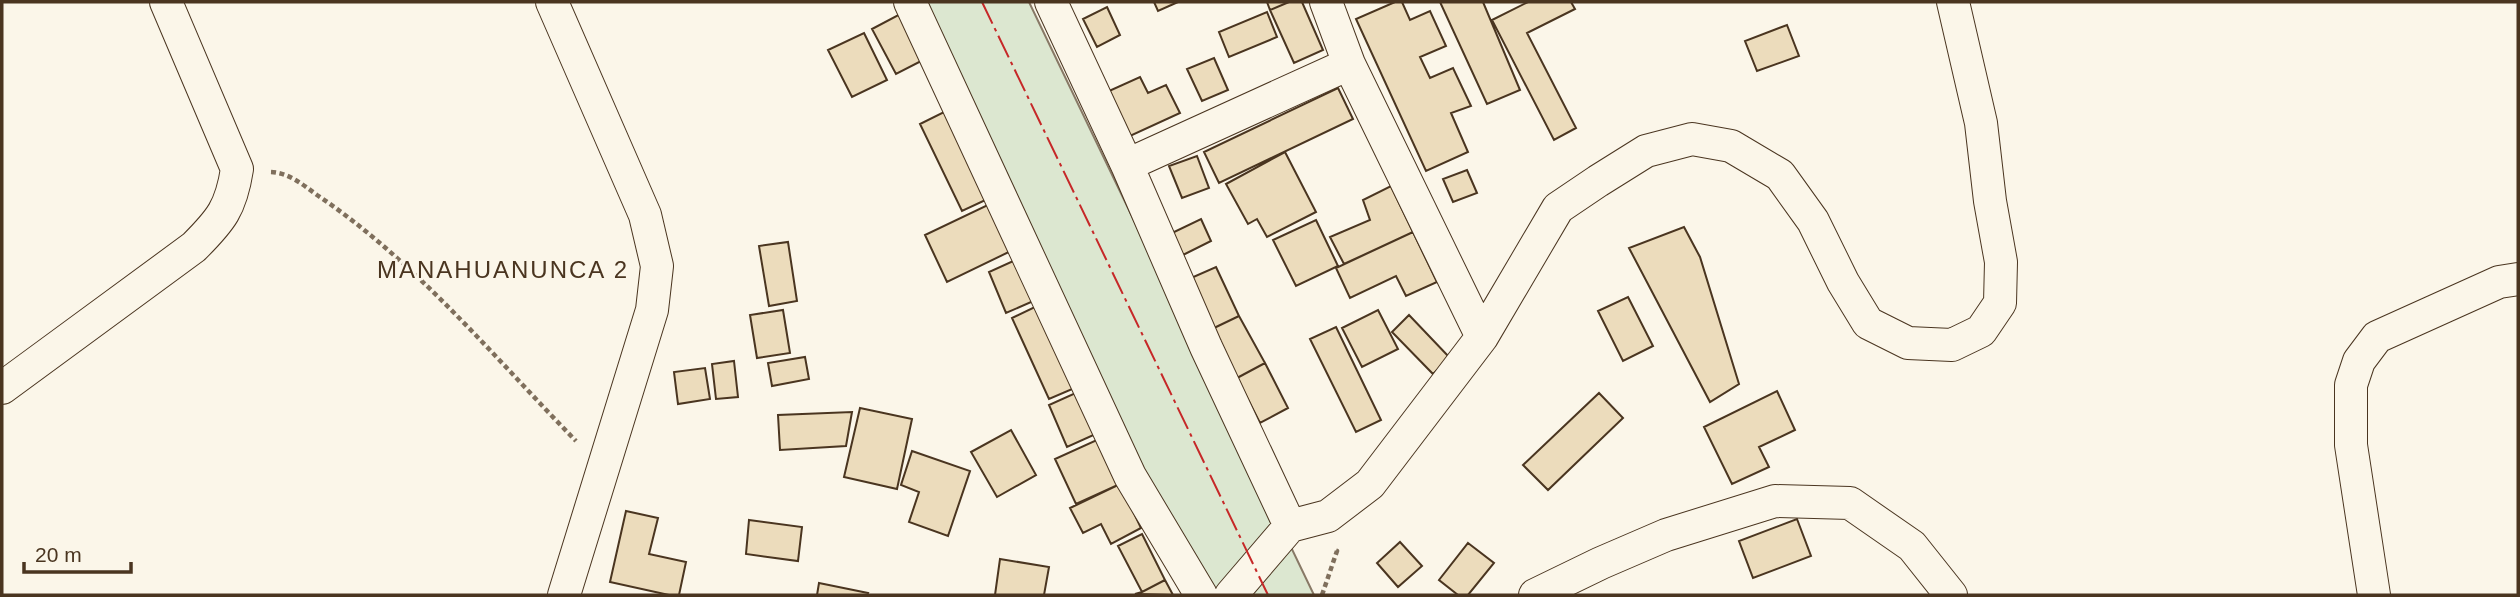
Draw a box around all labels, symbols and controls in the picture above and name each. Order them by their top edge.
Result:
district label: MANAHUANUNCA 2 [377,256,629,283]
scale bar [24,530,131,574]
text: 20 m [35,543,82,566]

